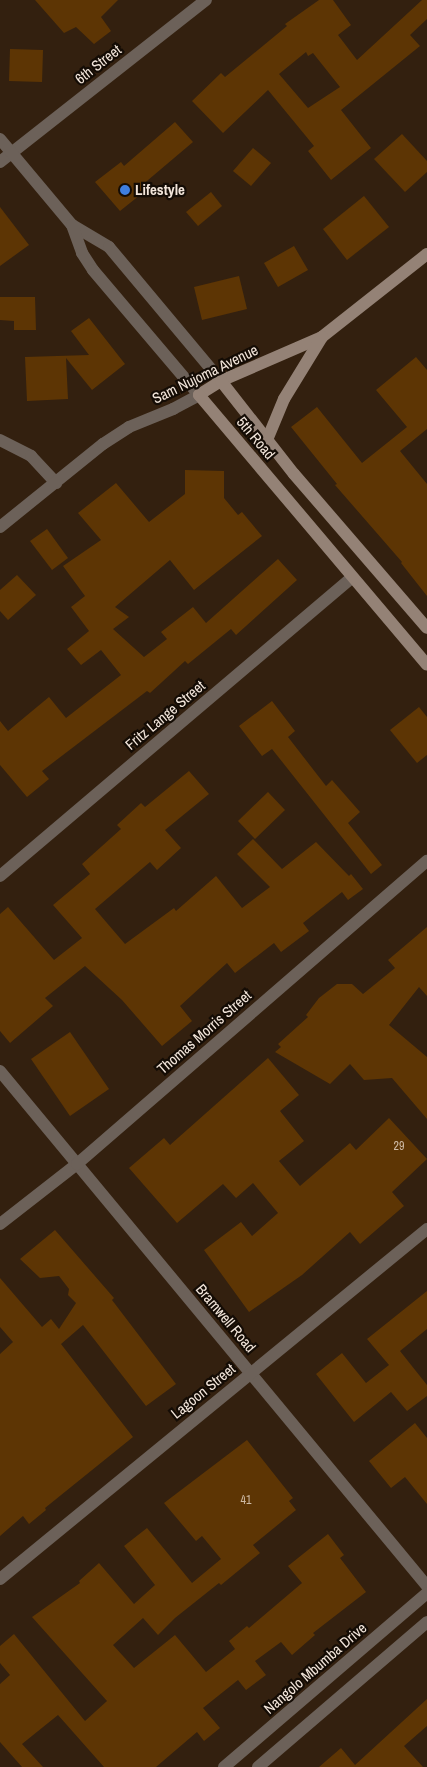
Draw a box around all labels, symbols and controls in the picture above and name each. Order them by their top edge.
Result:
street label: 6th Street [71,40,125,88]
place label: Lifestyle [135,181,185,199]
marker: Lifestyle [119,184,131,196]
street label: Sam Nujoma Avenue [149,340,261,408]
street label: 5th Road [233,413,279,463]
street label: Fritz Lange Street [122,676,208,754]
street label: Thomas Morris Street [153,986,255,1078]
house number: 29 [394,1140,404,1154]
street label: Bramwell Road [192,1280,260,1356]
street label: Lagoon Street [167,1360,239,1422]
house number: 41 [241,1494,251,1508]
street label: Nangolo Mbumba Drive [260,1619,370,1717]

